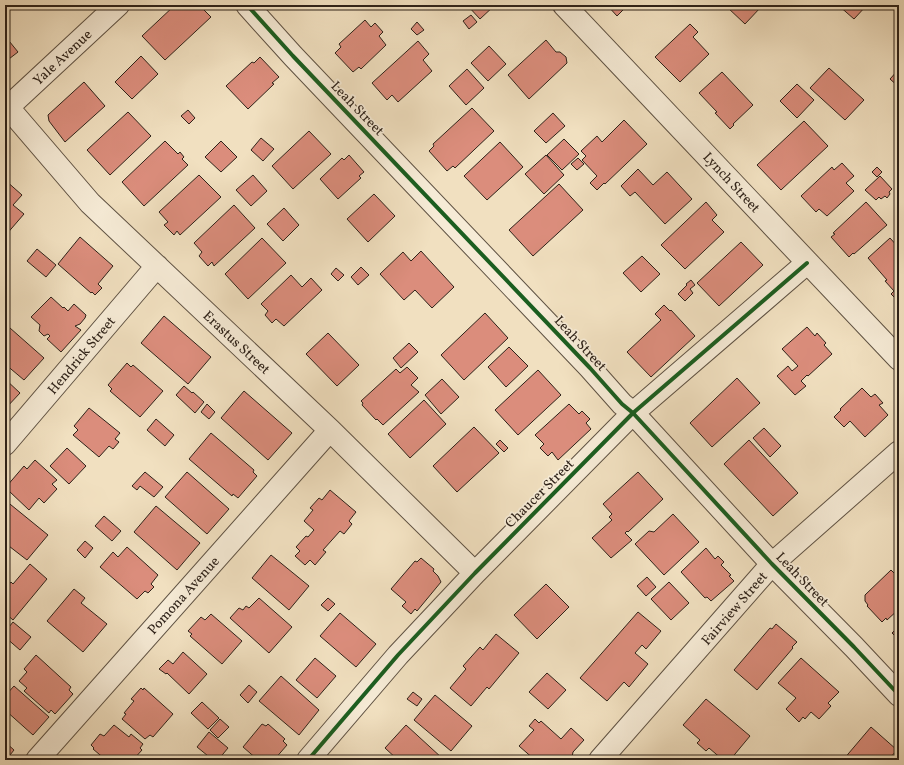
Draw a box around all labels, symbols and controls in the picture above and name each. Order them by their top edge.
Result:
street label: Yale Avenue [29,26,97,90]
street label: Leah Street [326,78,388,141]
street label: Lynch Street [698,149,764,218]
street label: Erastus Street [198,307,274,379]
street label: Leah Street [549,312,611,376]
street label: Hendrick Street [44,313,121,399]
street label: Chaucer Street [501,455,579,533]
street label: Leah Street [771,549,833,612]
street label: Pomona Avenue [144,553,225,639]
street label: Fairview Street [698,568,773,650]

